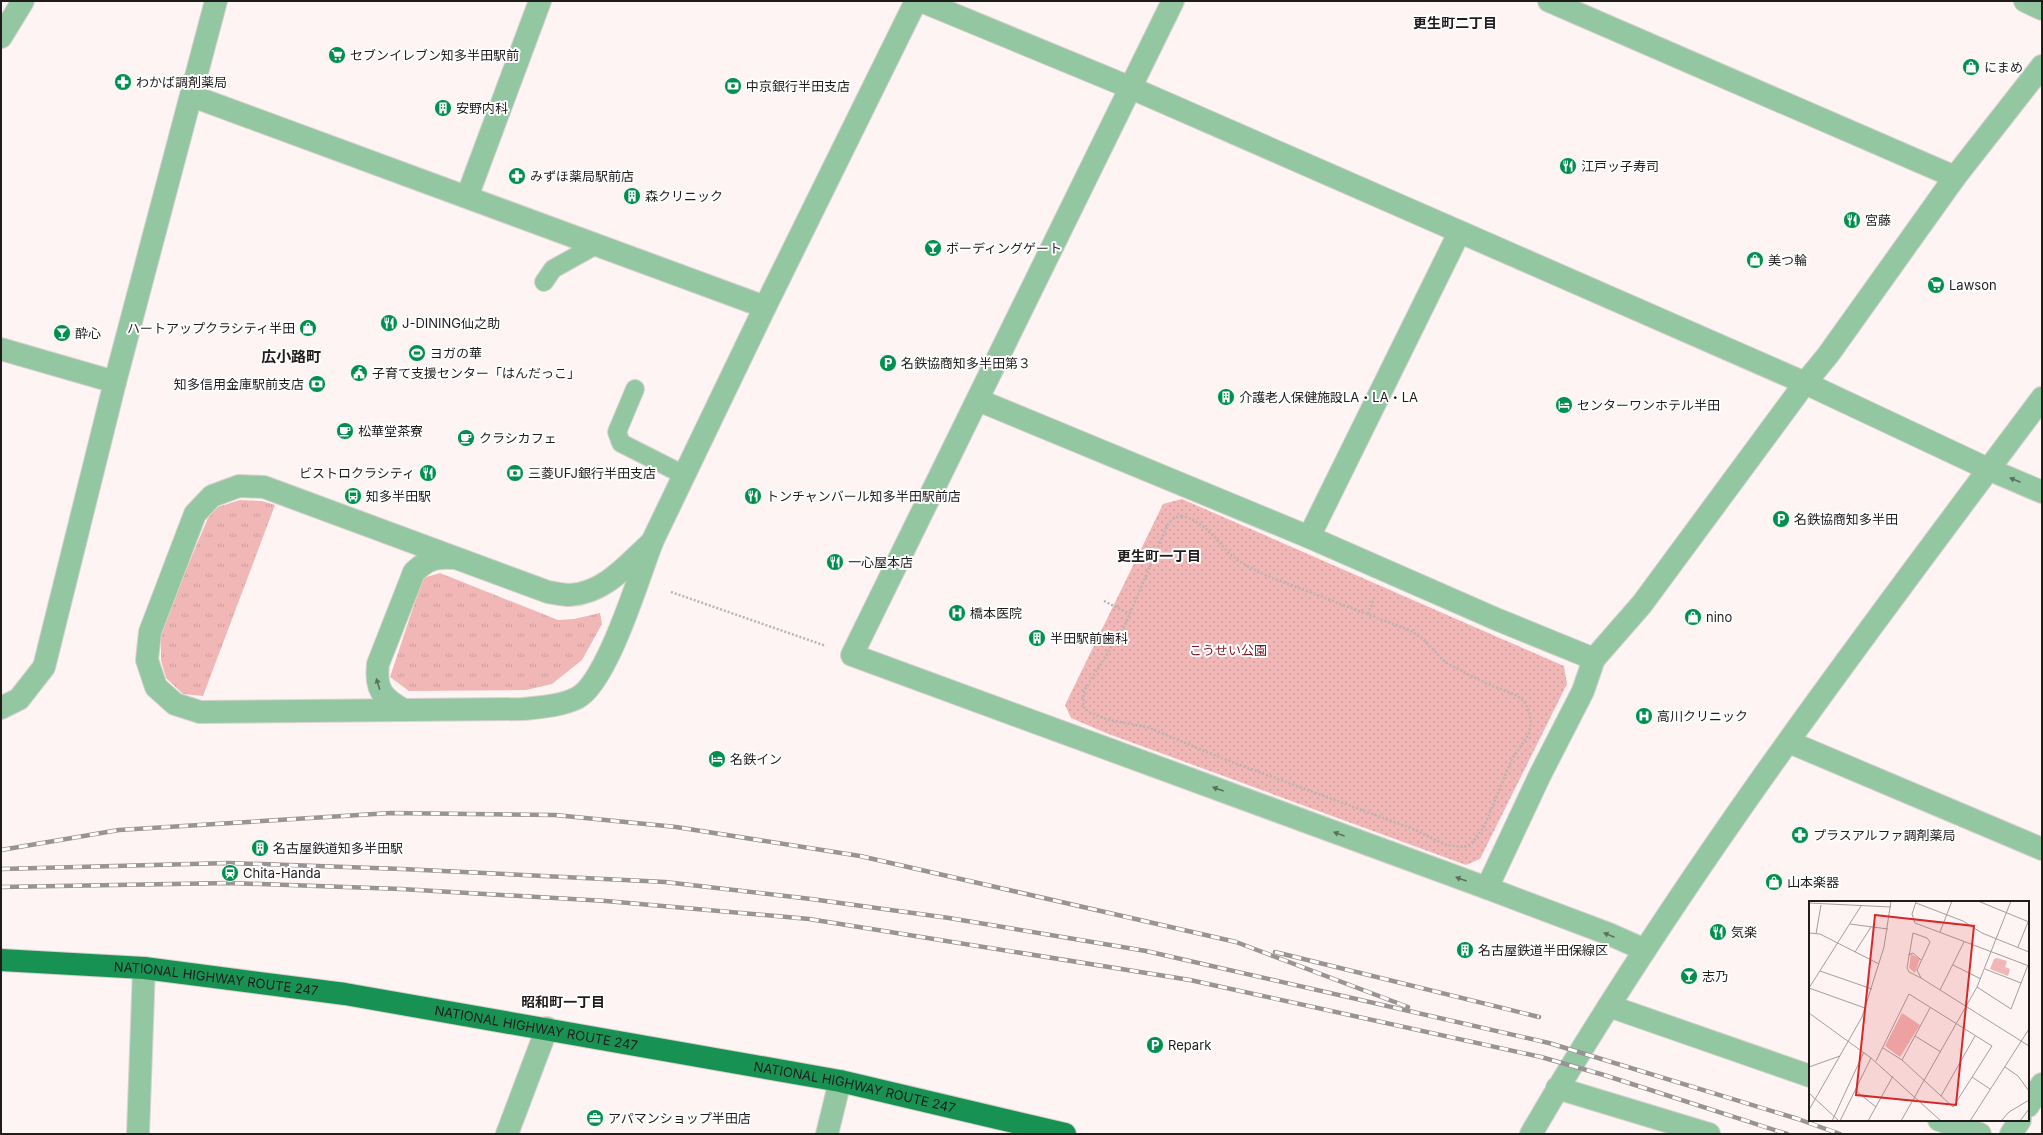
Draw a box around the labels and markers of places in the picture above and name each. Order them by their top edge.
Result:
supermarket icon: セブンイレブン知多半田駅前 [327,45,347,65]
place label: セブンイレブン知多半田駅前 [350,47,519,63]
shop icon: にまめ [1961,57,1981,77]
place label: にまめ [1984,59,2023,75]
pharmacy icon: わかば調剤薬局 [113,72,133,92]
place label: わかば調剤薬局 [136,74,227,90]
bank icon: 中京銀行半田支店 [723,76,743,96]
place label: 中京銀行半田支店 [746,78,850,94]
building icon: 安野内科 [433,98,453,118]
place label: 安野内科 [456,100,508,116]
restaurant icon: 江戸ッ子寿司 [1558,156,1578,176]
place label: 江戸ッ子寿司 [1581,158,1659,174]
pharmacy icon: みずほ薬局駅前店 [507,166,527,186]
place label: みずほ薬局駅前店 [530,168,634,184]
building icon: 森クリニック [622,186,642,206]
place label: 森クリニック [645,188,723,204]
restaurant icon: 宮藤 [1842,210,1862,230]
place label: 宮藤 [1865,212,1891,228]
bar icon: ボーディングゲート [923,238,943,258]
place label: ボーディングゲート [946,240,1062,256]
shop icon: 美つ輪 [1745,250,1765,270]
place label: 美つ輪 [1768,252,1807,268]
supermarket icon: Lawson [1926,275,1946,295]
place label: Lawson [1949,277,1997,293]
restaurant icon: J-DINING仙之助 [379,313,399,333]
place label: J-DINING仙之助 [402,315,500,331]
shop icon: ハートアップクラシティ半田 [298,318,318,338]
place label: ハートアップクラシティ半田 [127,320,295,336]
bar icon: 酔心 [52,323,72,343]
place label: 酔心 [75,325,101,341]
sports icon: ヨガの華 [407,343,427,363]
place label: ヨガの華 [430,345,482,361]
parking icon: 名鉄協商知多半田第３ [878,353,898,373]
place label: 名鉄協商知多半田第３ [901,355,1031,371]
public building icon: 子育て支援センター「はんだっこ」 [349,363,369,383]
place label: 子育て支援センター「はんだっこ」 [372,365,580,381]
bank icon: 知多信用金庫駅前支店 [307,374,327,394]
place label: 知多信用金庫駅前支店 [174,376,304,392]
building icon: 介護老人保健施設LA・LA・LA [1216,387,1236,407]
place label: 介護老人保健施設LA・LA・LA [1239,389,1418,405]
hotel icon: センターワンホテル半田 [1554,395,1574,415]
place label: センターワンホテル半田 [1577,397,1720,413]
cafe icon: 松華堂茶寮 [335,421,355,441]
place label: 松華堂茶寮 [358,423,423,439]
cafe icon: クラシカフェ [456,428,476,448]
place label: クラシカフェ [479,430,557,446]
restaurant icon: ビストロクラシティ [418,463,438,483]
bank icon: 三菱UFJ銀行半田支店 [505,463,525,483]
place label: ビストロクラシティ [299,465,415,481]
place label: 三菱UFJ銀行半田支店 [528,465,656,481]
bus stop icon: 知多半田駅 [343,486,363,506]
restaurant icon: トンチャンバール知多半田駅前店 [743,486,763,506]
place label: 知多半田駅 [366,488,431,504]
place label: トンチャンバール知多半田駅前店 [766,488,961,504]
parking icon: 名鉄協商知多半田 [1771,509,1791,529]
place label: 名鉄協商知多半田 [1794,511,1898,527]
restaurant icon: 一心屋本店 [825,552,845,572]
place label: 一心屋本店 [848,554,913,570]
hospital icon: 橋本医院 [947,603,967,623]
place label: 橋本医院 [970,605,1022,621]
shop icon: nino [1683,607,1703,627]
place label: nino [1706,609,1733,625]
building icon: 半田駅前歯科 [1027,628,1047,648]
place label: 半田駅前歯科 [1050,630,1128,646]
hospital icon: 高川クリニック [1634,706,1654,726]
place label: 高川クリニック [1657,708,1748,724]
hotel icon: 名鉄イン [707,749,727,769]
place label: 名鉄イン [730,751,782,767]
pharmacy icon: プラスアルファ調剤薬局 [1790,825,1810,845]
place label: プラスアルファ調剤薬局 [1813,827,1956,843]
building icon: 名古屋鉄道知多半田駅 [250,838,270,858]
place label: 名古屋鉄道知多半田駅 [273,840,403,856]
station icon: Chita-Handa [220,863,240,883]
place label: Chita-Handa [243,865,321,881]
shop icon: 山本楽器 [1764,872,1784,892]
place label: 山本楽器 [1787,874,1839,890]
restaurant icon: 気楽 [1708,922,1728,942]
place label: 気楽 [1731,924,1757,940]
building icon: 名古屋鉄道半田保線区 [1455,940,1475,960]
place label: 名古屋鉄道半田保線区 [1478,942,1608,958]
bar icon: 志乃 [1679,966,1699,986]
place label: 志乃 [1702,968,1728,984]
parking icon: Repark [1145,1035,1165,1055]
place label: Repark [1168,1037,1211,1053]
office icon: アパマンショップ半田店 [585,1108,605,1128]
place label: アパマンショップ半田店 [608,1110,751,1126]

